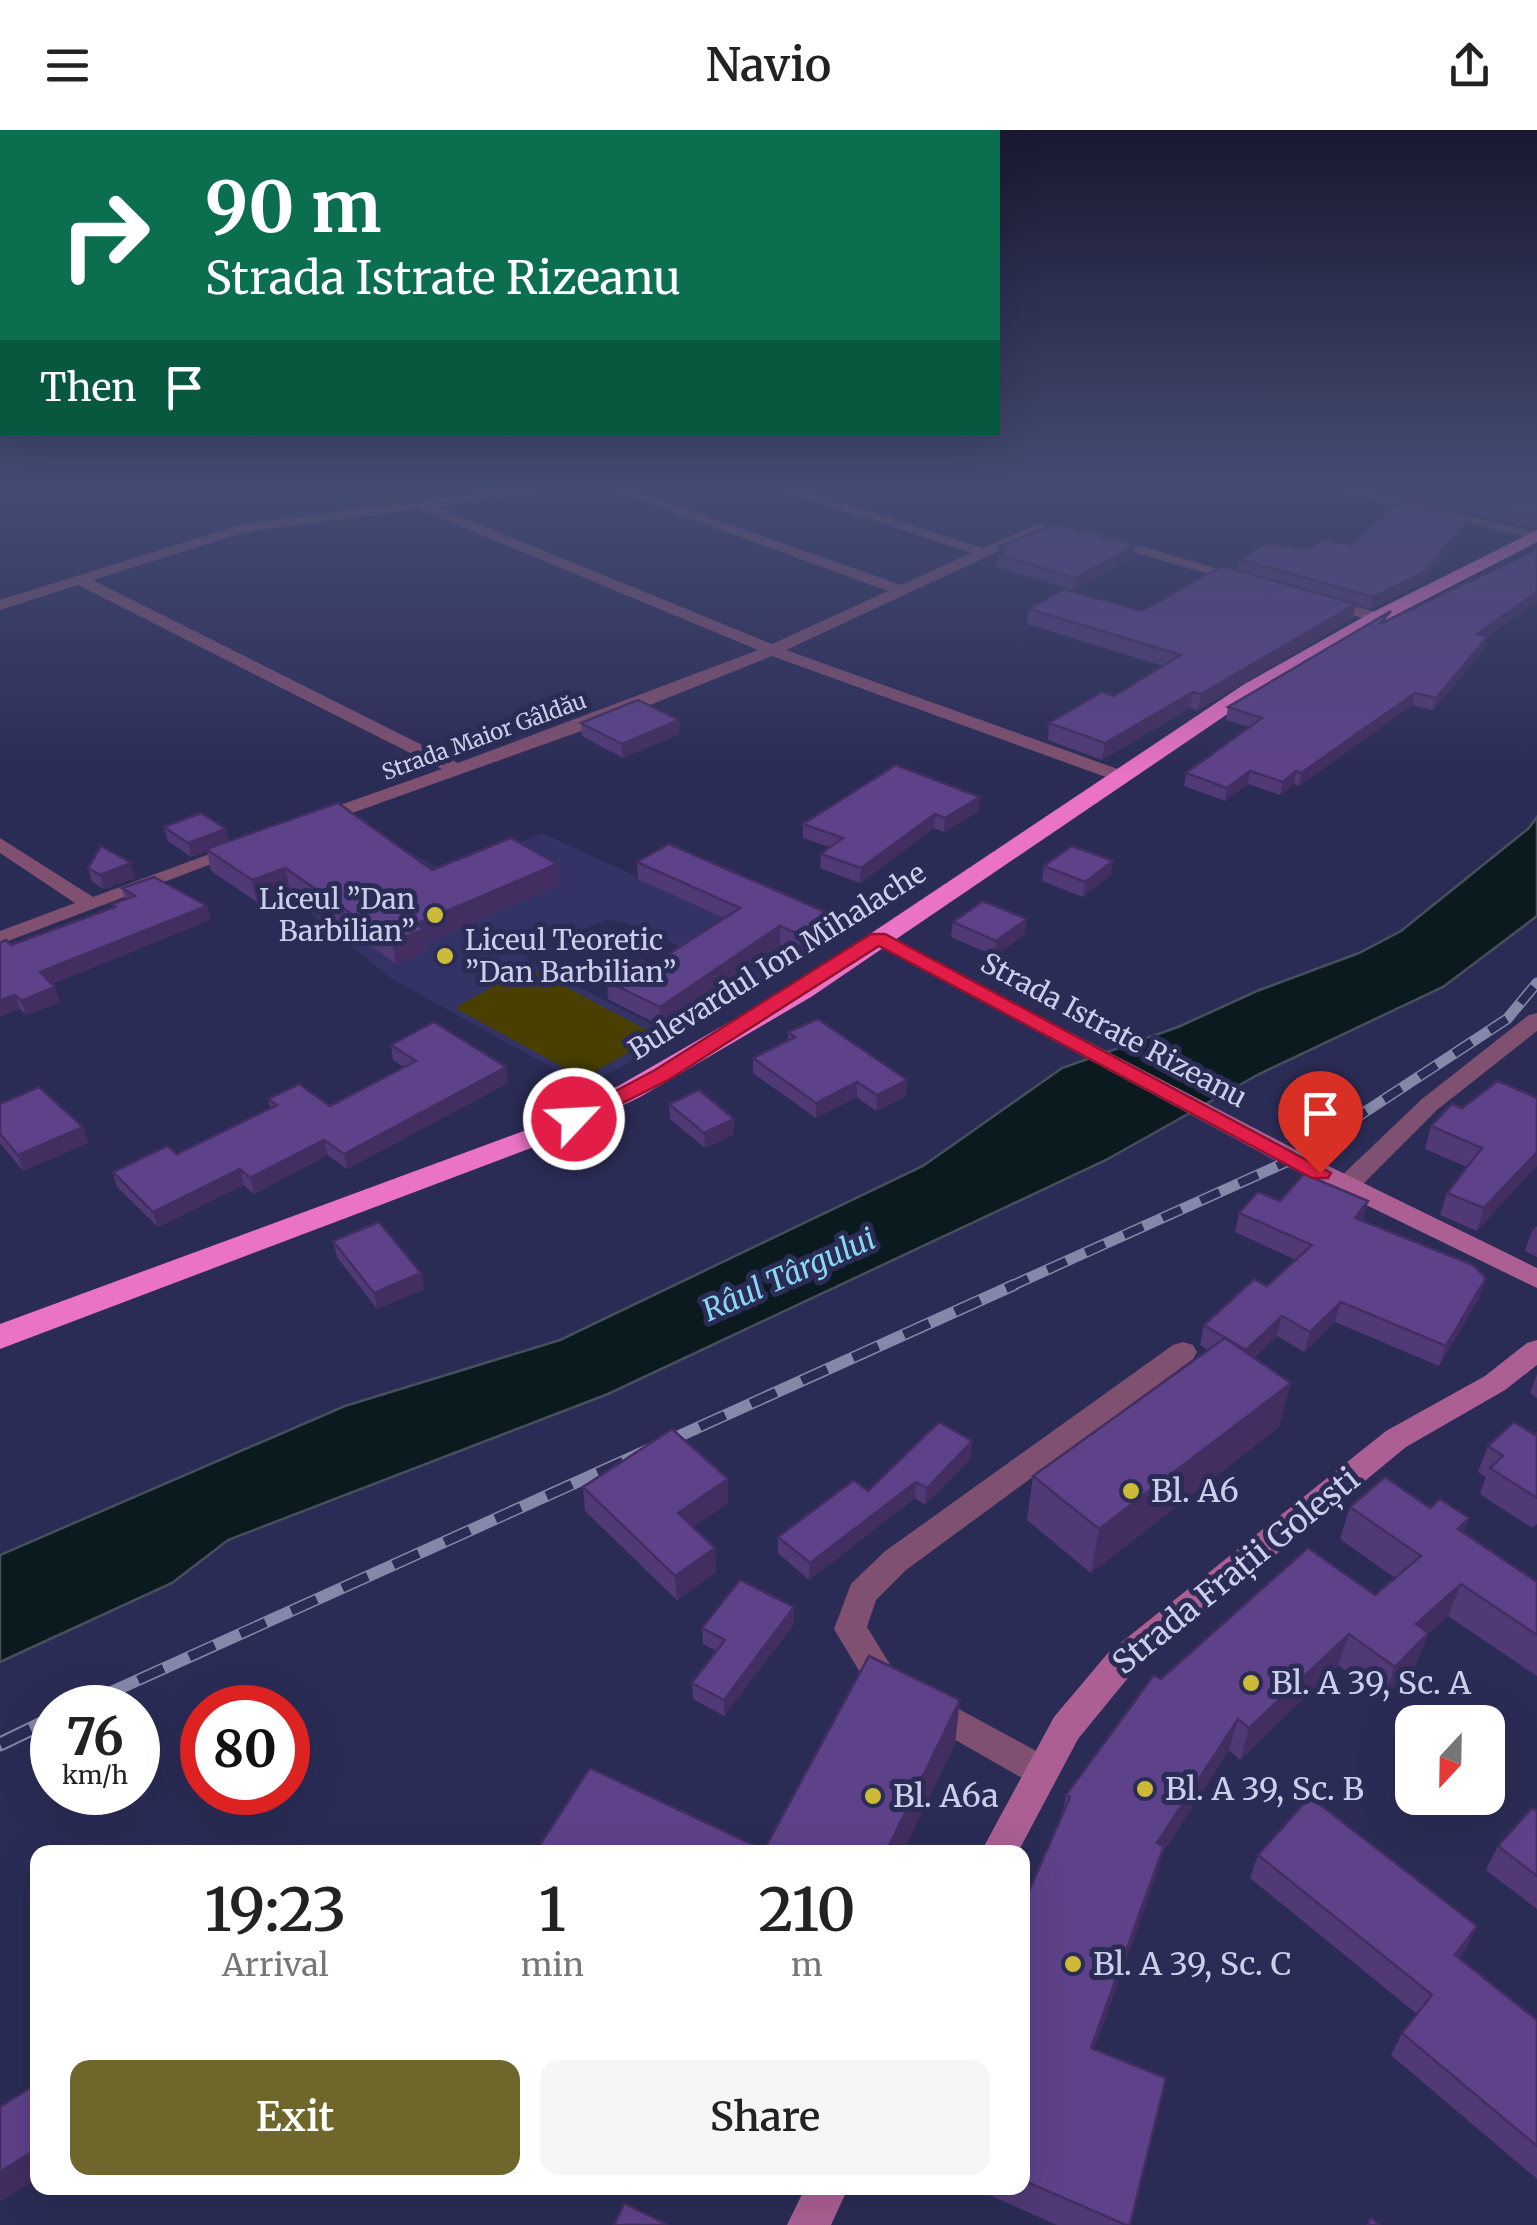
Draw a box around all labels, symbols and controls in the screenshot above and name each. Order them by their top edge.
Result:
text: Navio [706,37,831,93]
icon: menu [40,38,95,93]
icon: share [1442,38,1497,93]
text: 90 m [205,163,382,251]
icon: right [40,170,170,300]
text: Strada Istrate Rizeanu [205,250,681,306]
icon: arrive [157,360,212,415]
text: Then [40,364,137,411]
street label: Strada Maior Gâldău [378,686,590,786]
street label: Bulevardul Ion Mihalache [622,855,932,1067]
place label: Liceul ”Dan Barbilian” [259,881,415,949]
marker: Liceul ”Dan Barbilian” [424,904,446,926]
place label: Liceul Teoretic ”Dan Barbilian” [465,922,677,990]
marker: Liceul Teoretic ”Dan Barbilian” [434,945,456,967]
street label: Strada Istrate Rizeanu [975,945,1253,1115]
position arrow [522,1067,626,1171]
pin [1278,1071,1363,1174]
icon: arrive [1293,1086,1348,1141]
water label: Râul Târgului [696,1219,881,1329]
street label: Strada Frații Golești [1105,1459,1367,1683]
place label: Bl. A6 [1151,1471,1239,1511]
marker: Bl. A6 [1120,1480,1142,1502]
place label: Bl. A 39, Sc. A [1271,1663,1472,1703]
marker: Bl. A 39, Sc. A [1240,1672,1262,1694]
speed limit sign: 80 [180,1685,310,1815]
north arrow [1395,1705,1505,1815]
map controls [1395,1705,1505,1815]
text: 76 [66,1706,124,1769]
text: km/h [62,1759,128,1791]
place label: Bl. A 39, Sc. B [1165,1769,1364,1809]
place label: Bl. A6a [893,1776,999,1816]
marker: Bl. A 39, Sc. B [1134,1778,1156,1800]
marker: Bl. A6a [862,1785,884,1807]
text: 19:23 [204,1872,346,1947]
text: 1 [539,1872,566,1947]
text: 210 [758,1872,856,1947]
place label: Bl. A 39, Sc. C [1093,1944,1292,1984]
text: Arrival [222,1945,329,1985]
text: min [521,1945,584,1985]
text: m [791,1945,823,1985]
marker: Bl. A 39, Sc. C [1062,1953,1084,1975]
button: Exit [70,2060,520,2175]
button: Share [540,2060,990,2175]

